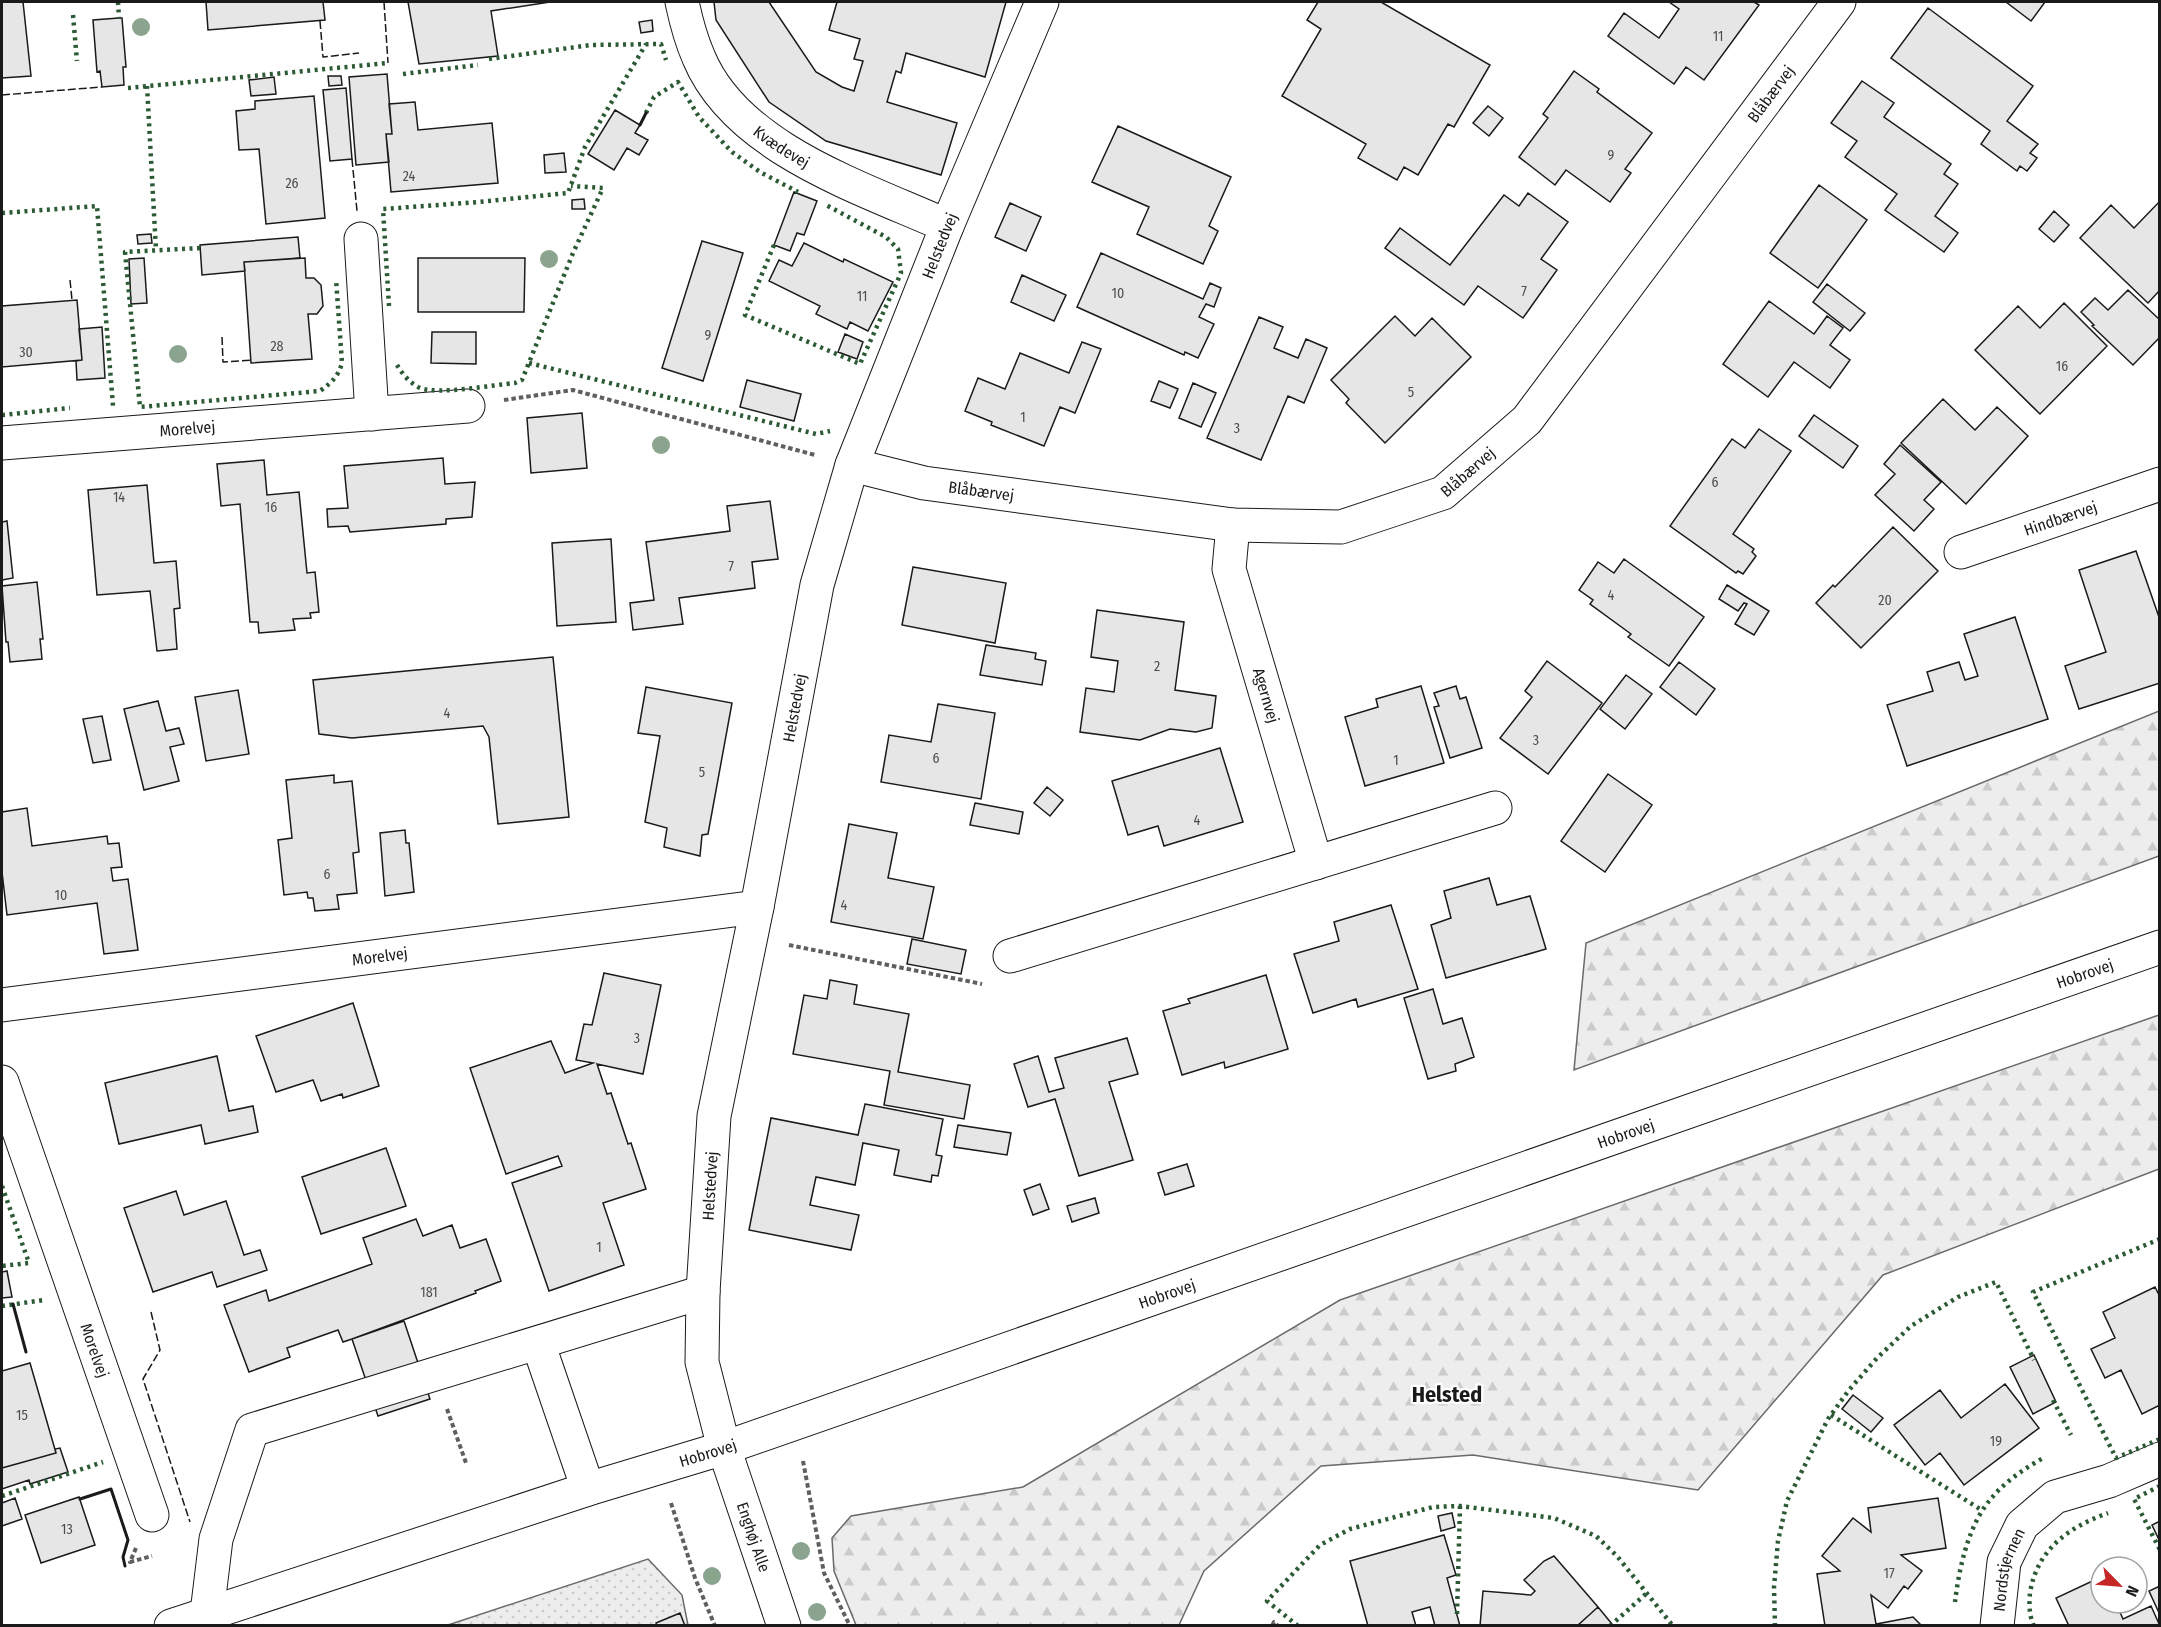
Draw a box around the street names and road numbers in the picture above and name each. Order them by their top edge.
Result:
street label: Blåbærvej [1744,62,1798,126]
street label: Kvædevej [750,122,813,172]
street label: Helstedvej [918,210,961,281]
street label: Morelvej [159,417,216,440]
street label: Blåbærvej [1437,443,1499,501]
street label: Blåbærvej [947,477,1015,505]
street label: Hindbærvej [2021,497,2100,540]
street label: Agernvej [1249,666,1283,725]
street label: Helstedvej [779,672,810,744]
street label: Morelvej [351,943,409,969]
street label: Hobrovej [2054,955,2116,992]
street label: Hobrovej [1595,1115,1657,1153]
street label: Helstedvej [698,1151,722,1221]
street label: Hobrovej [1136,1275,1198,1313]
street label: Morelvej [76,1321,113,1380]
street label: Hobrovej [677,1435,739,1471]
street label: Enghøj Alle [733,1500,774,1575]
street label: Nordstjernen [1990,1525,2029,1612]

